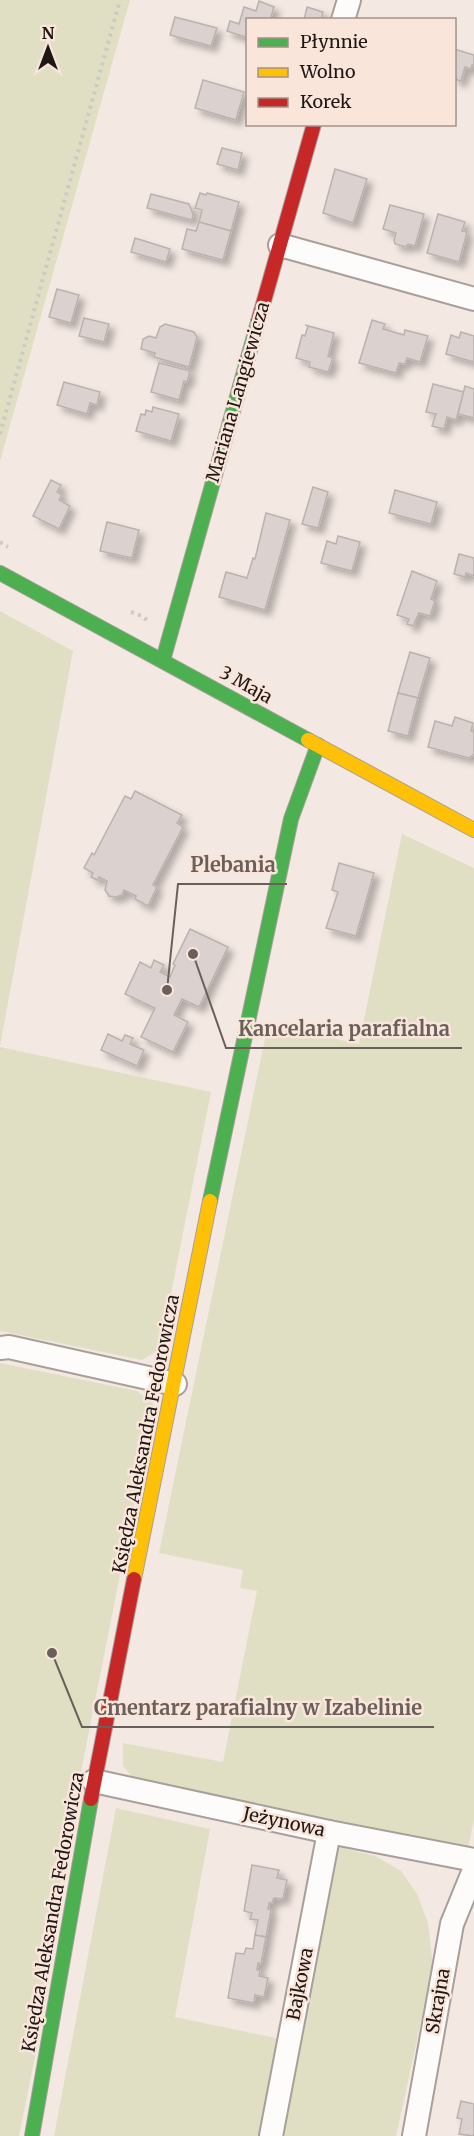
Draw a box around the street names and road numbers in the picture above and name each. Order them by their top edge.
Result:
street label: Mariana Langiewicza [201,299,274,485]
street label: 3 Maja [216,661,277,709]
street label: Księdza Aleksandra Fedorowicza [107,1292,184,1576]
street label: Księdza Aleksandra Fedorowicza [17,1770,89,2054]
street label: Jeżynowa [240,1801,327,1841]
street label: Bajkowa [281,1945,318,2022]
street label: Skrajna [420,1966,455,2036]

